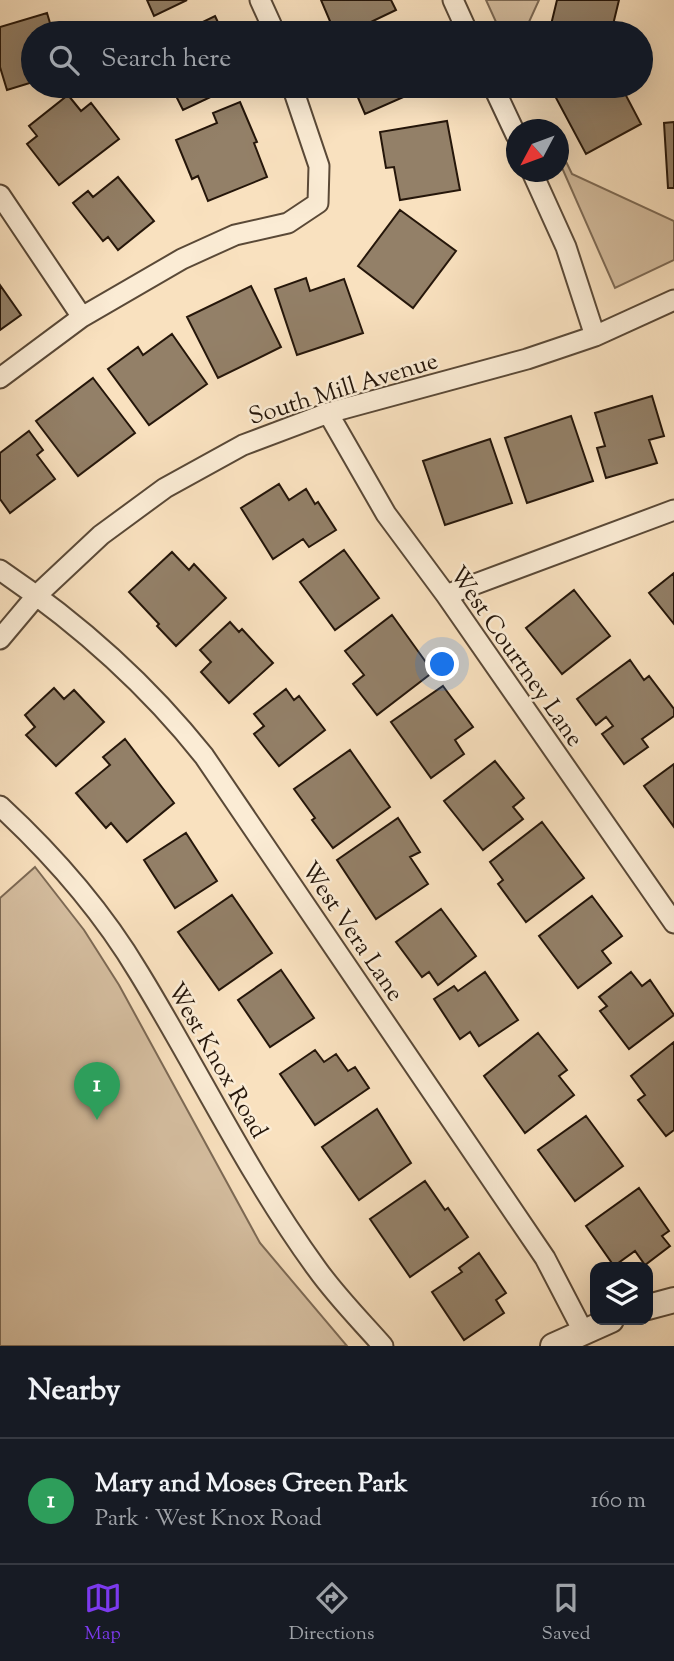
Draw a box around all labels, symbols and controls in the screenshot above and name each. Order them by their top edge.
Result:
search box [21,21,653,98]
icon: search [45,41,83,79]
text: Search here [101,41,231,78]
north arrow [506,119,569,182]
street label: South Mill Avenue [245,345,442,435]
street label: West Courtney Lane [440,560,591,754]
your location [425,647,459,681]
street label: West Vera Lane [292,855,411,1009]
street label: West Knox Road [158,977,275,1146]
pin: 1 [74,1062,120,1120]
map controls [590,1262,653,1325]
button: layers [590,1262,653,1325]
text: Nearby [28,1370,120,1413]
text: Mary and Moses Green Park [95,1466,408,1503]
text: 1 [47,1485,55,1518]
text: 160 m [591,1485,646,1518]
text: Park · West Knox Road [95,1503,322,1536]
tab: Map [84,1579,122,1648]
tab: Directions [289,1579,374,1648]
tab: Saved [542,1579,590,1648]

